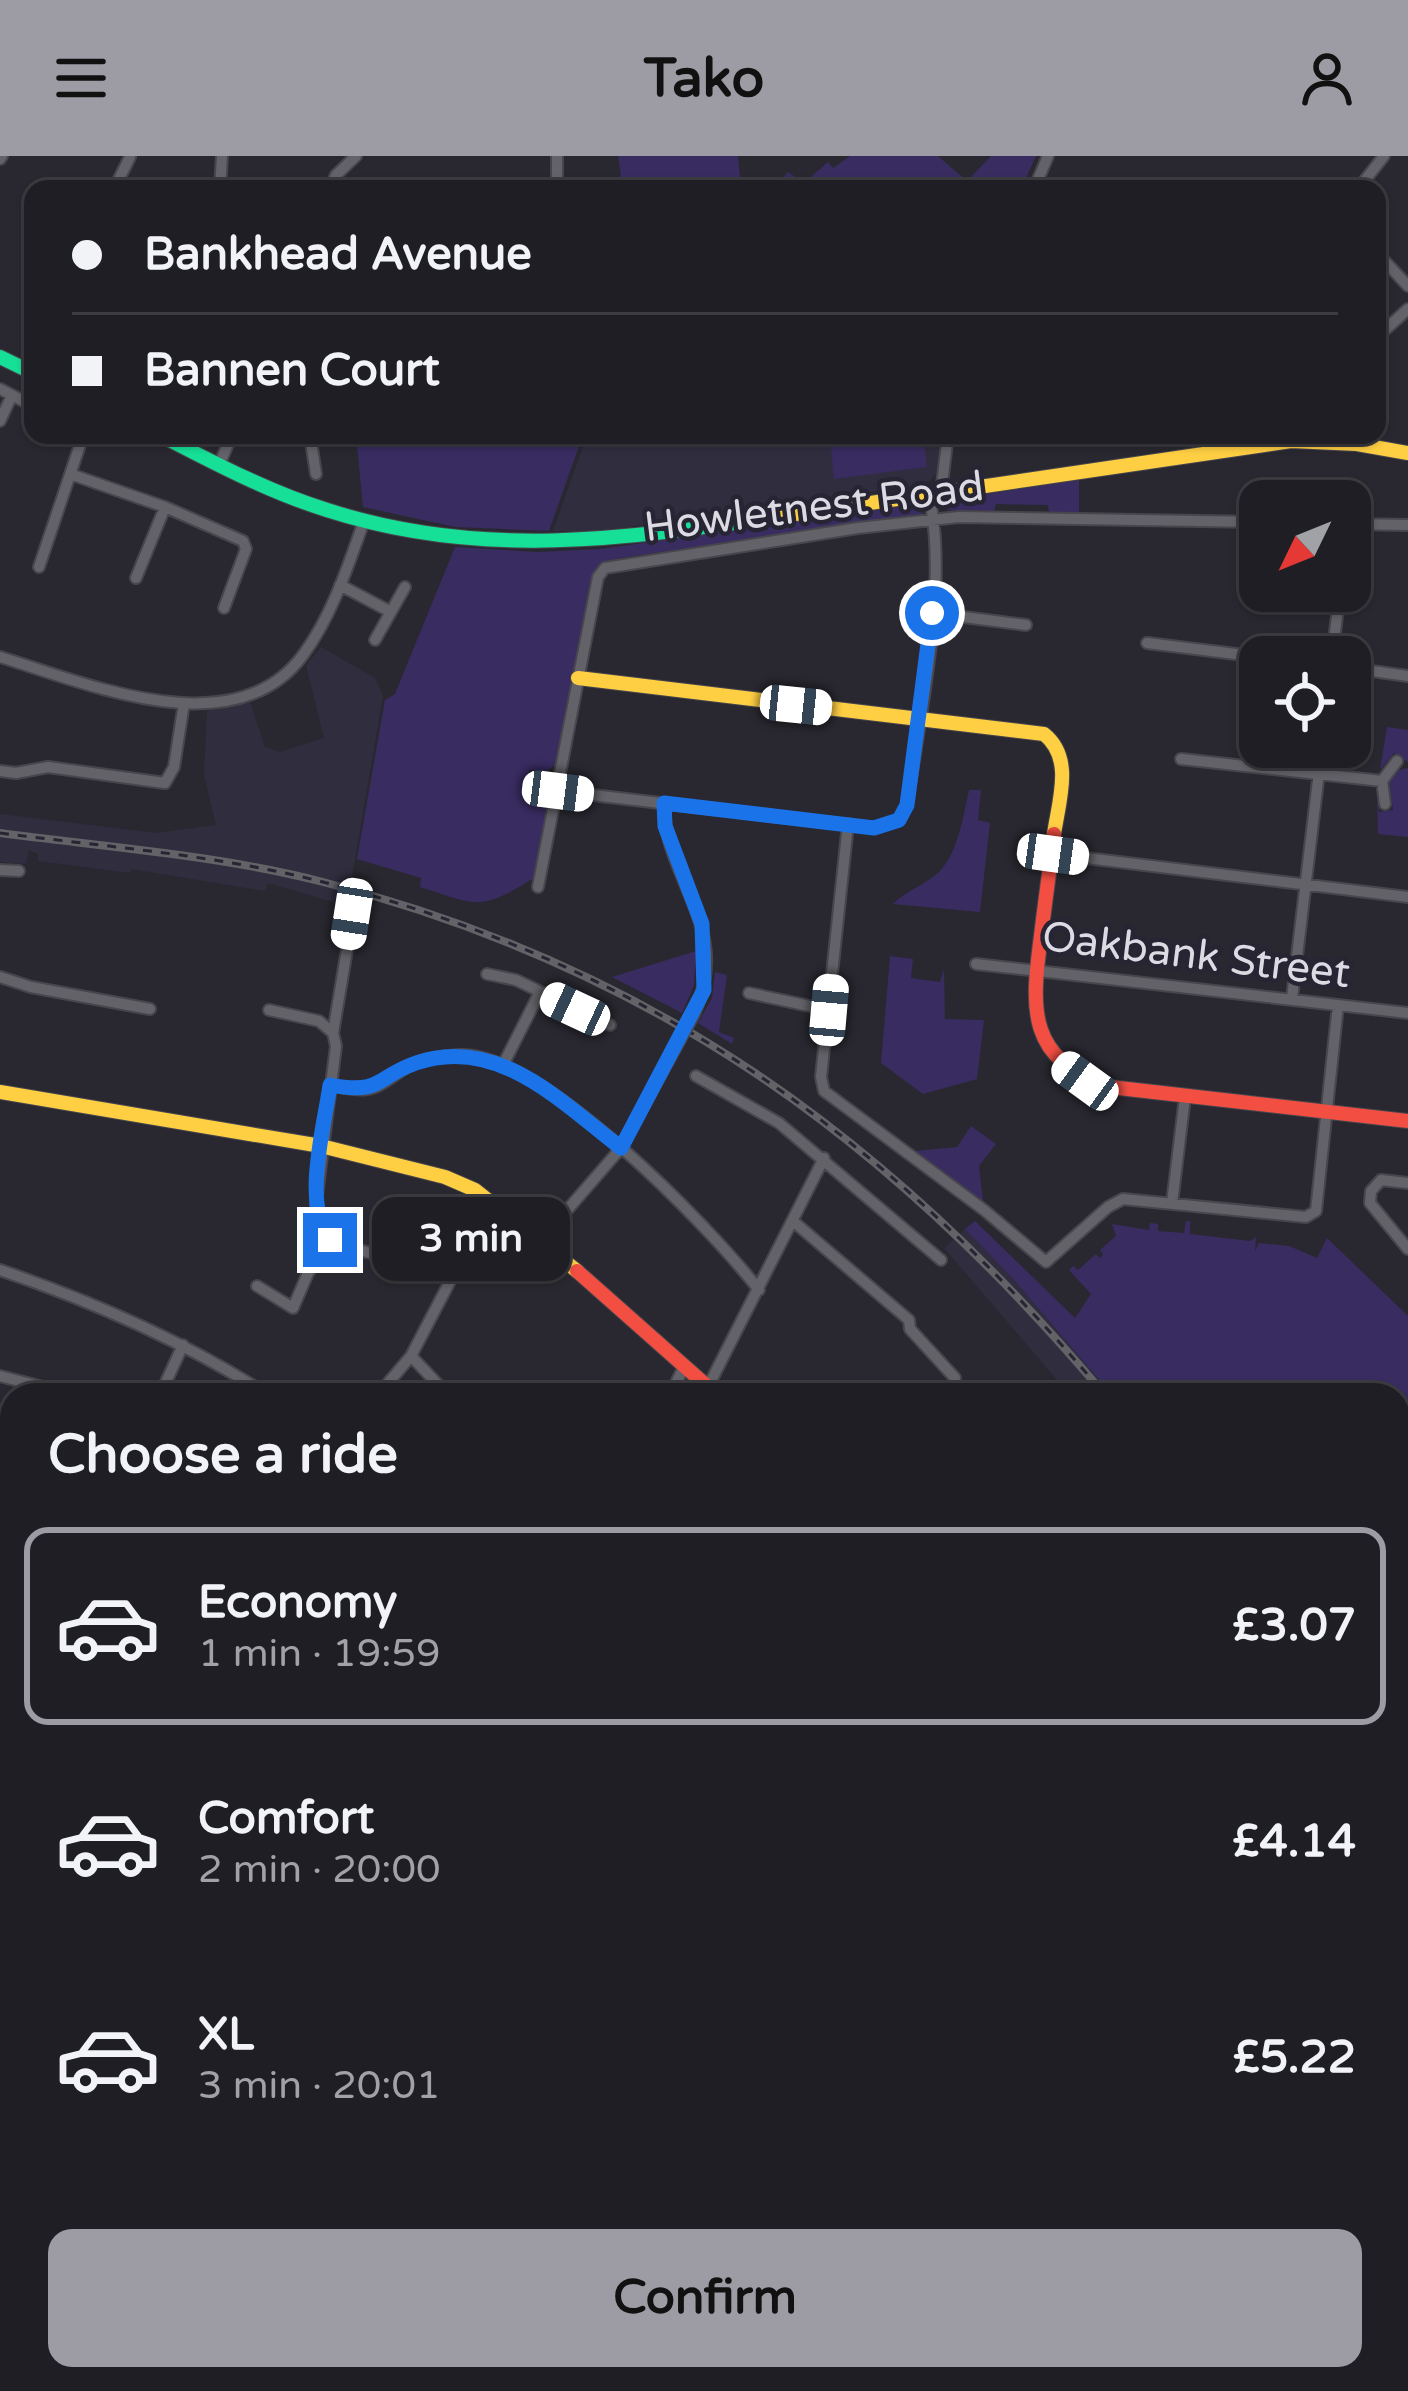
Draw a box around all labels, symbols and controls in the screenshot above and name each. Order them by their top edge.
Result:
icon: menu [48,45,114,111]
icon: person [1294,45,1360,111]
text: Tako [644,46,764,111]
text: Bankhead Avenue [144,228,532,282]
text: Bannen Court [144,344,440,398]
street label: Howletnest Road [641,461,987,553]
north arrow [1239,480,1371,612]
map controls [1239,480,1371,768]
route start [905,586,959,640]
button: locate [1239,636,1371,768]
car [758,683,834,727]
car [520,769,596,813]
car [1015,831,1091,877]
car [329,876,375,952]
street label: Oakbank Street [1039,911,1353,999]
car [808,973,850,1047]
car [535,977,615,1041]
car [1045,1045,1125,1117]
callout: 3 min [372,1198,570,1282]
route end [303,1213,357,1267]
text: 3 min [419,1215,523,1262]
text: Choose a ride [48,1422,398,1487]
icon: car [54,1572,162,1680]
text: Economy [198,1576,397,1630]
text: £3.07 [1232,1599,1356,1653]
text: 1 min · 19:59 [198,1630,440,1677]
icon: car [54,1788,162,1896]
text: Comfort [198,1792,374,1846]
text: £4.14 [1232,1815,1356,1869]
text: 2 min · 20:00 [198,1846,440,1893]
icon: car [54,2004,162,2112]
text: XL [198,2008,254,2062]
text: £5.22 [1233,2031,1356,2085]
text: 3 min · 20:01 [198,2062,440,2109]
button: Confirm [48,2229,1362,2367]

